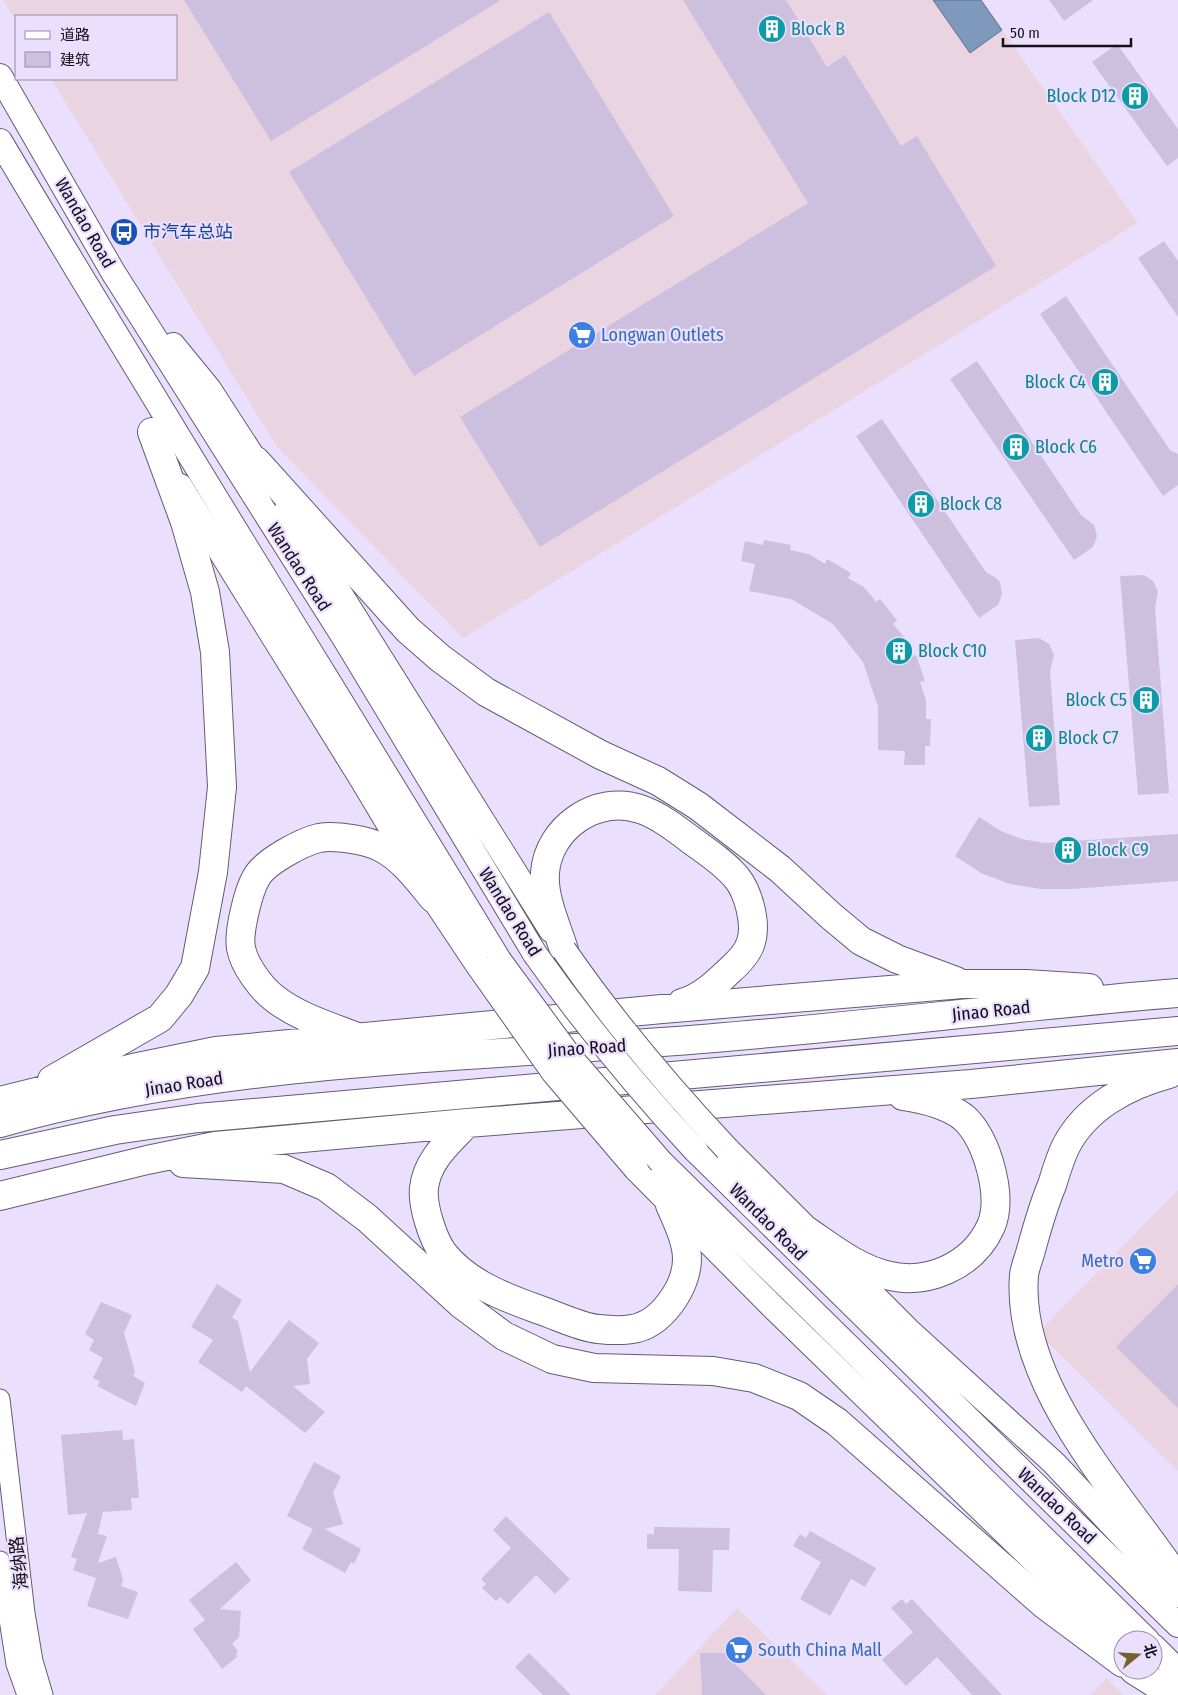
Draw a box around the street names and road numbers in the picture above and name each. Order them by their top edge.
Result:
street label: Wandao Road [50,174,120,272]
street label: Wandao Road [262,519,336,615]
street label: Wandao Road [474,863,546,961]
street label: Jinao Road [951,996,1031,1026]
street label: Jinao Road [547,1034,627,1062]
street label: Jinao Road [143,1067,225,1101]
street label: Wandao Road [725,1179,811,1265]
street label: Wandao Road [1013,1463,1101,1549]
street label: 海纳路 [5,1535,33,1591]

